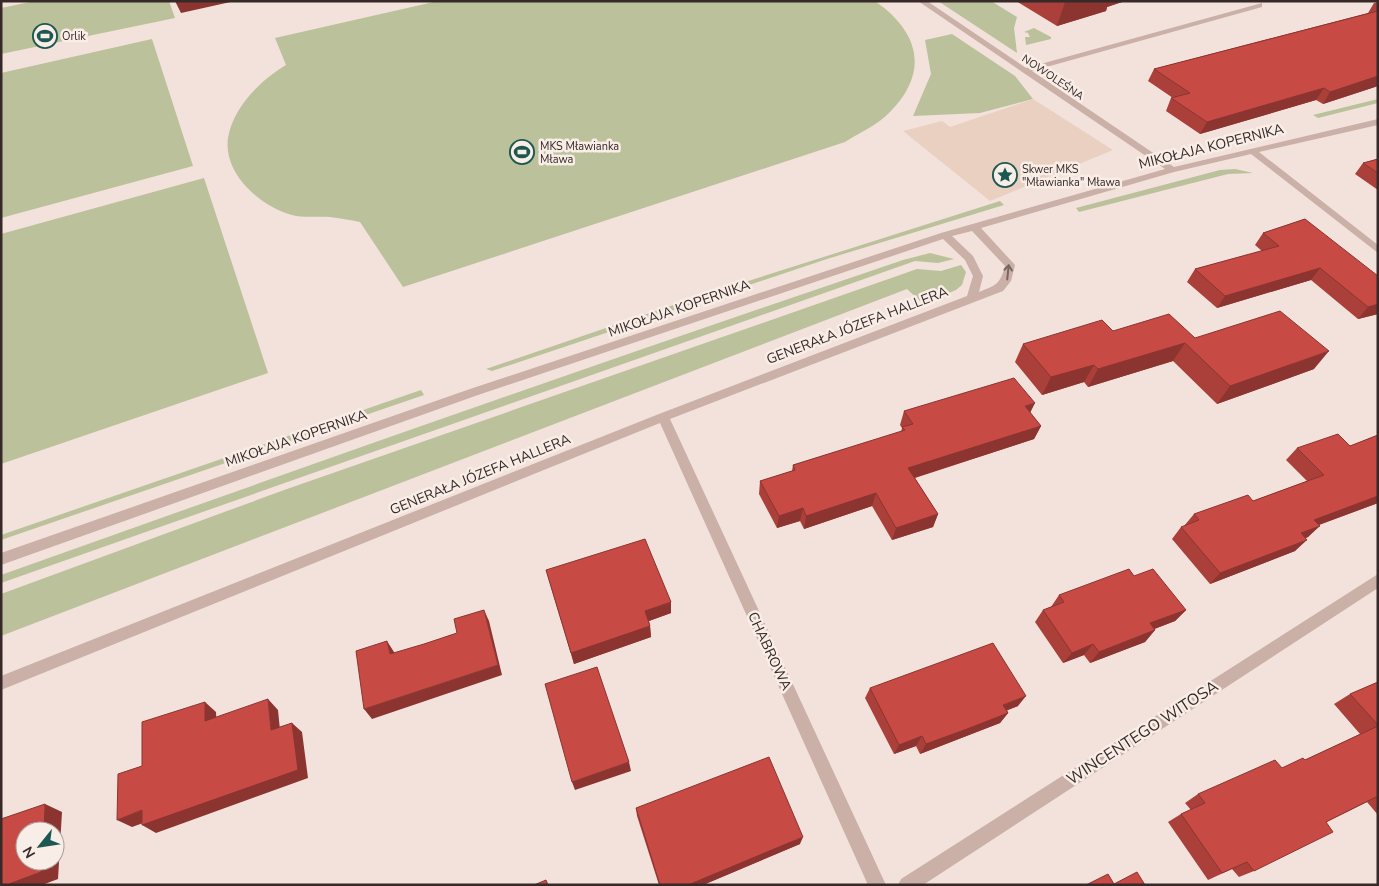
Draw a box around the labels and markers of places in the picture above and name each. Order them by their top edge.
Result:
sports icon: Orlik [32,23,58,49]
place label: Orlik [62,29,86,44]
sports icon: MKS Mławianka Mława [509,139,535,165]
place label: MKS Mławianka Mława [540,139,619,167]
place icon: Skwer MKS "Mławianka" Mława [992,162,1018,188]
place label: Skwer MKS "Mławianka" Mława [1022,162,1121,190]

